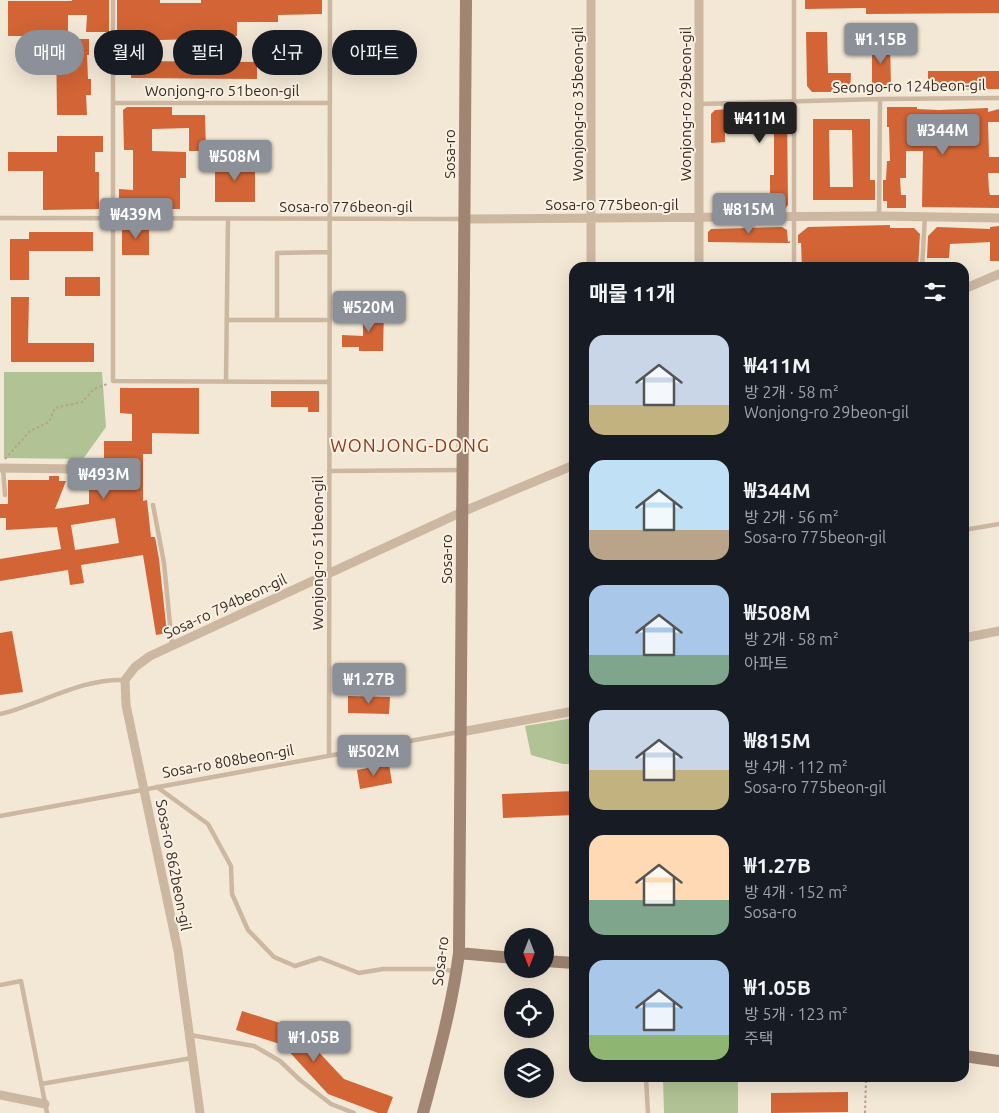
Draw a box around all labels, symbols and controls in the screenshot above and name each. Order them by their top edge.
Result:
pin: ₩1.15B [840,22,922,65]
street label: Wonjong-ro 35beon-gil [569,27,586,181]
street label: Wonjong-ro 29beon-gil [677,27,694,181]
chip: 매매 [15,30,84,75]
chip: 월세 [94,30,163,75]
chip: 필터 [173,30,242,75]
chip: 신규 [252,30,322,75]
chip: 아파트 [332,30,417,75]
text: ₩1.15B [855,30,907,48]
street label: Seongo-ro 124beon-gil [832,76,986,96]
street label: Wonjong-ro 51beon-gil [145,82,299,99]
pin: ₩411M [725,102,795,144]
text: ₩411M [735,109,785,127]
pin: ₩344M [908,114,978,156]
text: ₩344M [918,121,968,139]
street label: Sosa-ro [441,129,458,179]
pin: ₩508M [200,140,270,182]
text: ₩508M [210,147,260,165]
pin: ₩815M [714,192,784,235]
street label: Sosa-ro 775beon-gil [545,196,679,213]
pin: ₩439M [101,198,171,240]
street label: Sosa-ro 776beon-gil [279,198,413,215]
text: ₩815M [724,200,774,218]
text: ₩439M [111,205,161,223]
icon: filters [921,278,949,306]
text: 매물 11개 [589,281,676,305]
pin: ₩520M [334,290,404,333]
text: ₩520M [344,298,394,316]
text: ₩411M [744,353,811,377]
icon: home [629,355,689,415]
text: 방 2개 · 58 m² [744,383,839,401]
text: Wonjong-ro 29beon-gil [744,403,909,421]
district label: WONJONG-DONG [330,435,490,455]
pin: ₩493M [69,458,139,500]
text: ₩493M [79,465,129,483]
street label: Wonjong-ro 51beon-gil [309,476,326,630]
text: ₩344M [744,478,811,502]
icon: home [629,480,689,540]
text: 방 2개 · 56 m² [744,508,839,526]
text: Sosa-ro 775beon-gil [744,528,886,546]
street label: Sosa-ro [438,534,455,584]
street label: Sosa-ro 794beon-gil [161,570,289,642]
text: ₩508M [744,600,811,624]
icon: home [629,605,689,665]
text: 방 2개 · 58 m² [744,630,839,648]
text: 아파트 [744,654,788,672]
pin: ₩1.27B [328,662,410,705]
text: ₩1.27B [343,670,395,688]
text: ₩815M [744,728,811,752]
icon: home [629,730,689,790]
pin: ₩502M [339,734,409,777]
street label: Sosa-ro 808beon-gil [161,741,295,781]
text: ₩502M [349,742,399,760]
text: 방 4개 · 112 m² [744,758,848,776]
text: Sosa-ro 775beon-gil [744,778,886,796]
street label: Sosa-ro 862beon-gil [153,798,195,932]
text: ₩1.27B [744,853,811,877]
icon: home [629,855,689,915]
text: 방 4개 · 152 m² [744,883,848,901]
text: Sosa-ro [744,903,797,921]
north arrow [504,928,554,978]
map controls [504,928,554,1098]
street label: Sosa-ro [429,935,451,987]
text: ₩1.05B [744,975,811,999]
icon: home [629,980,689,1040]
button: locate [504,988,554,1038]
text: 방 5개 · 123 m² [744,1005,848,1023]
pin: ₩1.05B [273,1020,355,1063]
text: ₩1.05B [288,1028,340,1046]
text: 주택 [744,1029,773,1047]
button: layers [504,1048,554,1098]

